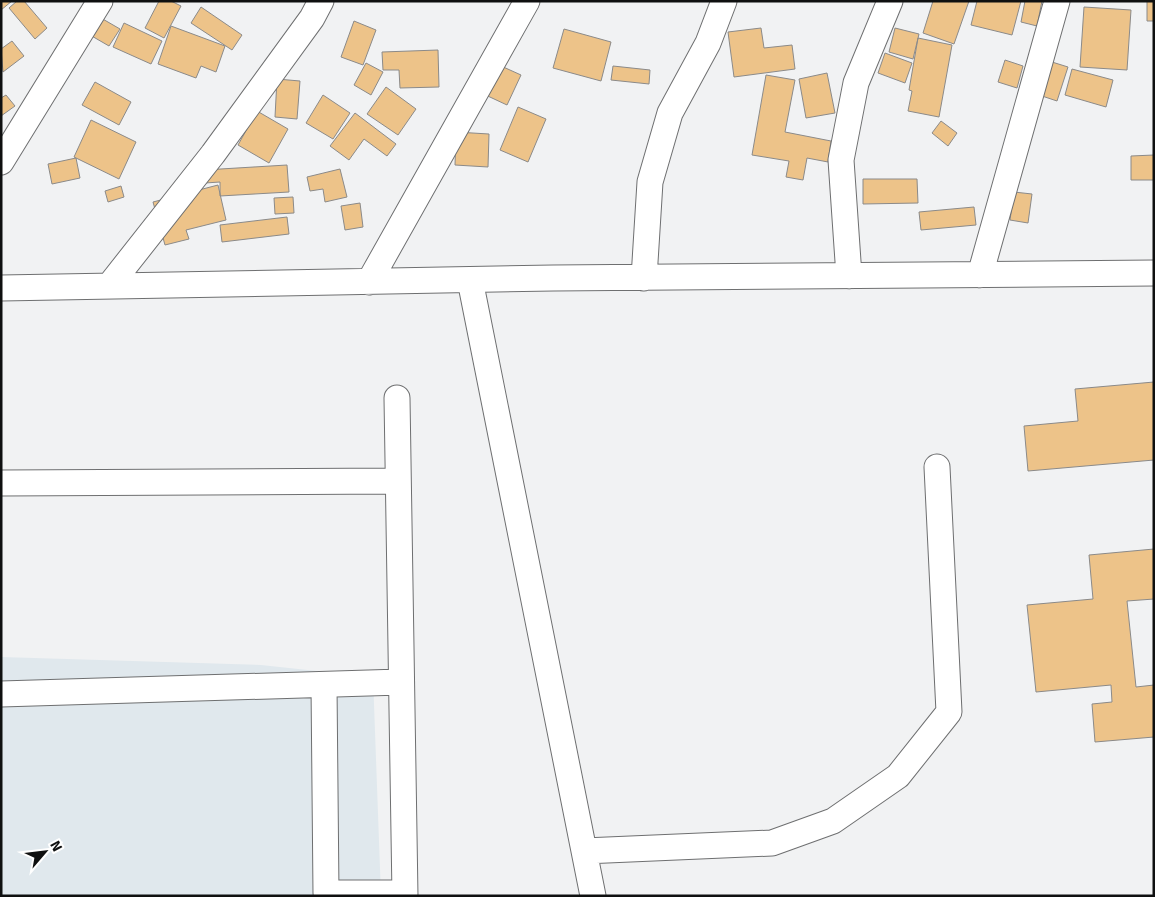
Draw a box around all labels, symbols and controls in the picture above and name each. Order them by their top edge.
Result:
north arrow [20,827,70,877]
text: N [46,838,66,854]

